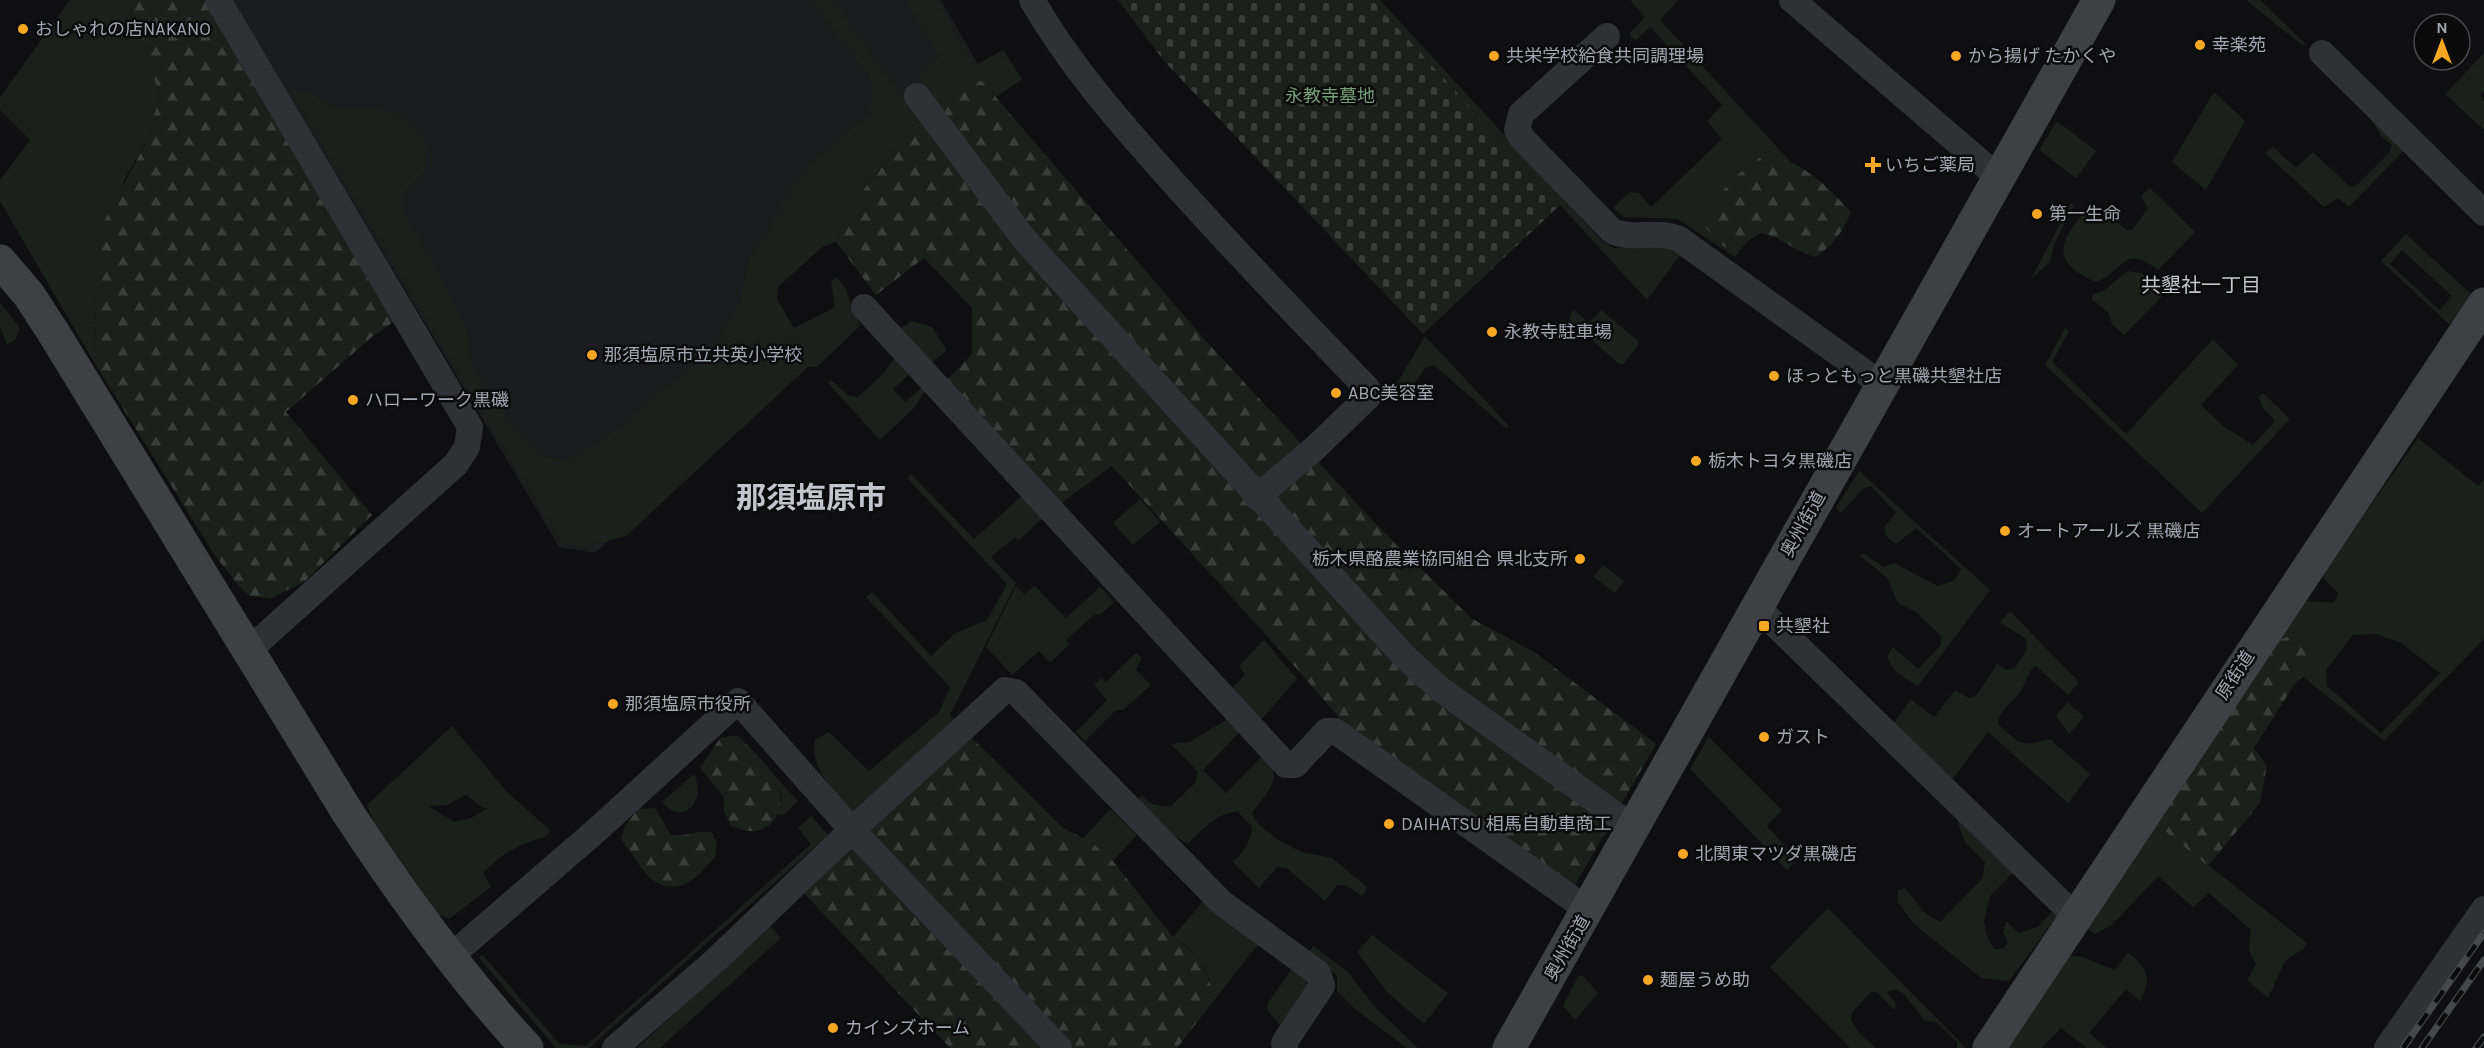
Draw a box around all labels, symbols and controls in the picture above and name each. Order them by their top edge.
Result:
north arrow [2412,12,2472,72]
place label: おしゃれの店NAKANO [35,18,211,40]
text: N [2436,18,2448,37]
marker: おしゃれの店NAKANO [16,22,30,36]
place label: 幸楽苑 [2212,34,2266,56]
marker: 幸楽苑 [2193,38,2207,52]
place label: 共栄学校給食共同調理場 [1506,45,1704,67]
place label: から揚げ たかくや [1968,45,2116,67]
marker: 共栄学校給食共同調理場 [1487,49,1501,63]
marker: から揚げ たかくや [1949,49,1963,63]
park label: 永教寺墓地 [1285,85,1375,107]
place label: いちご薬局 [1885,154,1975,176]
marker: いちご薬局 [1866,158,1880,172]
place label: 第一生命 [2049,203,2121,225]
marker: 第一生命 [2030,207,2044,221]
district label: 共墾社一丁目 [2141,274,2261,297]
place label: 永教寺駐車場 [1504,321,1612,343]
marker: 永教寺駐車場 [1485,325,1499,339]
place label: 那須塩原市立共英小学校 [604,344,802,366]
marker: 那須塩原市立共英小学校 [585,348,599,362]
place label: ほっともっと黒磯共墾社店 [1786,365,2002,387]
marker: ほっともっと黒磯共墾社店 [1767,369,1781,383]
place label: ABC美容室 [1348,382,1435,404]
marker: ABC美容室 [1329,386,1343,400]
place label: ハローワーク黒磯 [365,389,509,411]
marker: ハローワーク黒磯 [346,393,360,407]
place label: 栃木トヨタ黒磯店 [1708,450,1852,472]
marker: 栃木トヨタ黒磯店 [1689,454,1703,468]
district label: 那須塩原市 [736,480,886,516]
street label: 奥州街道 [1776,487,1830,561]
place label: オートアールズ 黒磯店 [2017,520,2200,542]
marker: オートアールズ 黒磯店 [1998,524,2012,538]
place label: 栃木県酪農業協同組合 県北支所 [1312,548,1568,570]
marker: 栃木県酪農業協同組合 県北支所 [1573,552,1587,566]
place label: 共墾社 [1776,615,1830,637]
marker: 共墾社 [1757,619,1771,633]
street label: 原街道 [2211,646,2259,704]
place label: 那須塩原市役所 [625,693,751,715]
marker: 那須塩原市役所 [606,697,620,711]
place label: ガスト [1776,726,1830,748]
marker: ガスト [1757,730,1771,744]
place label: DAIHATSU 相馬自動車商工 [1401,813,1612,835]
marker: DAIHATSU 相馬自動車商工 [1382,817,1396,831]
place label: 北関東マツダ黒磯店 [1695,843,1857,865]
marker: 北関東マツダ黒磯店 [1676,847,1690,861]
street label: 奥州街道 [1539,911,1595,985]
place label: 麺屋うめ助 [1660,969,1750,991]
marker: 麺屋うめ助 [1641,973,1655,987]
place label: カインズホーム [845,1017,970,1039]
marker: カインズホーム [826,1021,840,1035]

